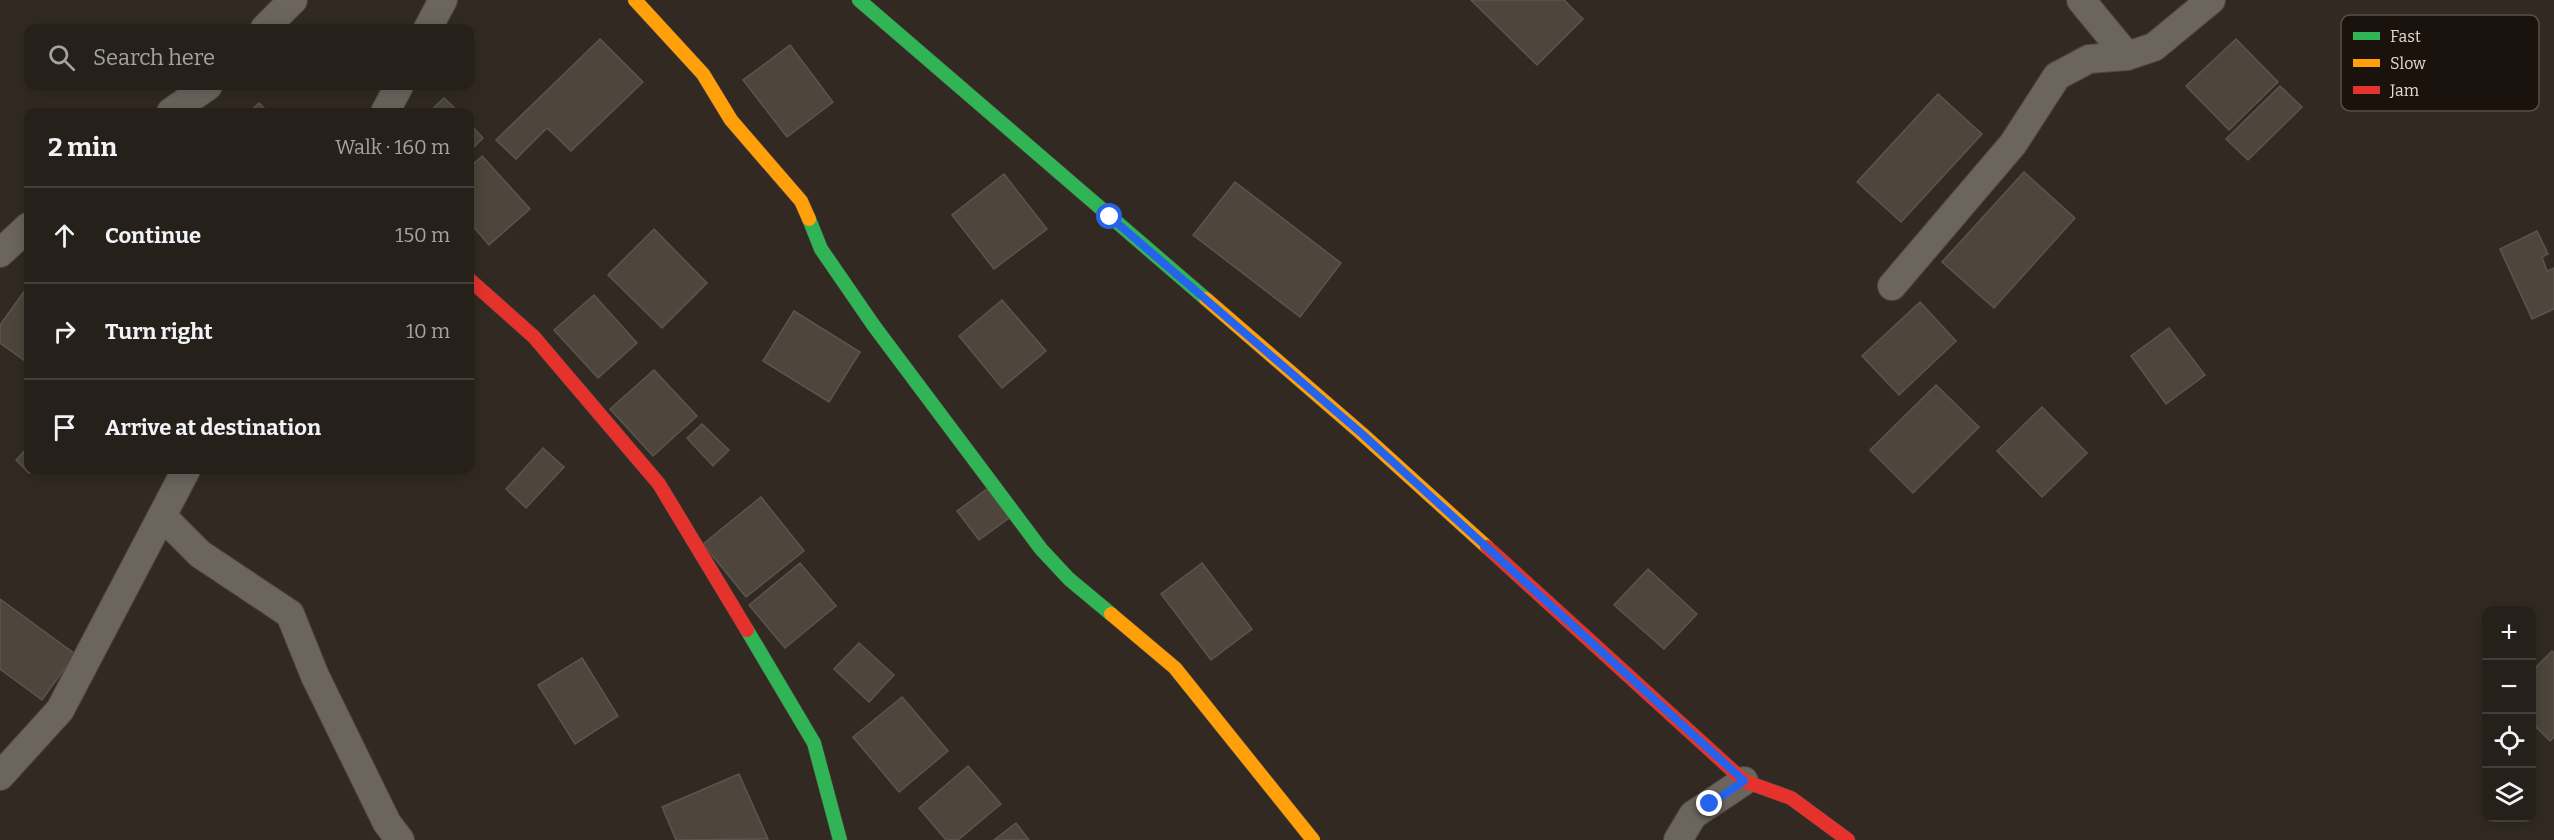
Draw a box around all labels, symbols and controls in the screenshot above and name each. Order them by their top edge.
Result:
legend [2341,15,2539,111]
search box [24,24,474,90]
text: Fast [2390,27,2421,46]
icon: search [45,41,78,74]
text: Search here [93,44,215,71]
text: Slow [2390,54,2426,73]
text: Jam [2389,81,2419,100]
text: 2 min [48,132,117,163]
text: Walk · 160 m [335,135,450,159]
route start [1096,203,1122,229]
icon: ahead [48,219,81,252]
text: Continue [105,222,201,249]
text: 150 m [395,223,450,247]
icon: right [48,315,81,348]
text: Turn right [105,318,213,345]
text: 10 m [406,319,450,343]
icon: arrive [48,411,81,444]
text: Arrive at destination [105,414,321,441]
map controls [2482,606,2536,822]
button: + [2482,606,2536,660]
button: − [2482,660,2536,714]
button: locate [2482,714,2536,768]
button: layers [2482,768,2536,822]
route end [1696,790,1722,816]

